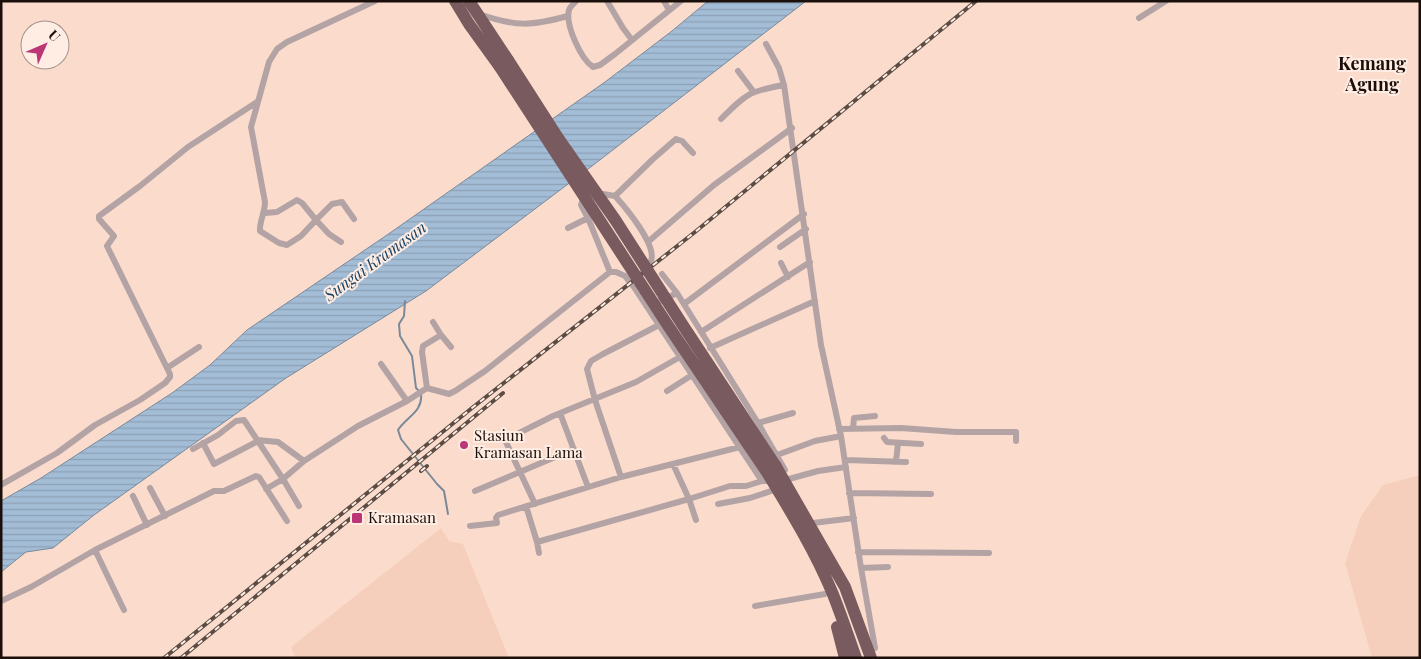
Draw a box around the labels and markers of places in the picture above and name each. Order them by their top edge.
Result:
place label: Stasiun Kramasan Lama [474,425,583,462]
marker: Stasiun Kramasan Lama [458,439,470,451]
place label: Kramasan [368,507,436,527]
marker: Kramasan [350,511,364,525]

